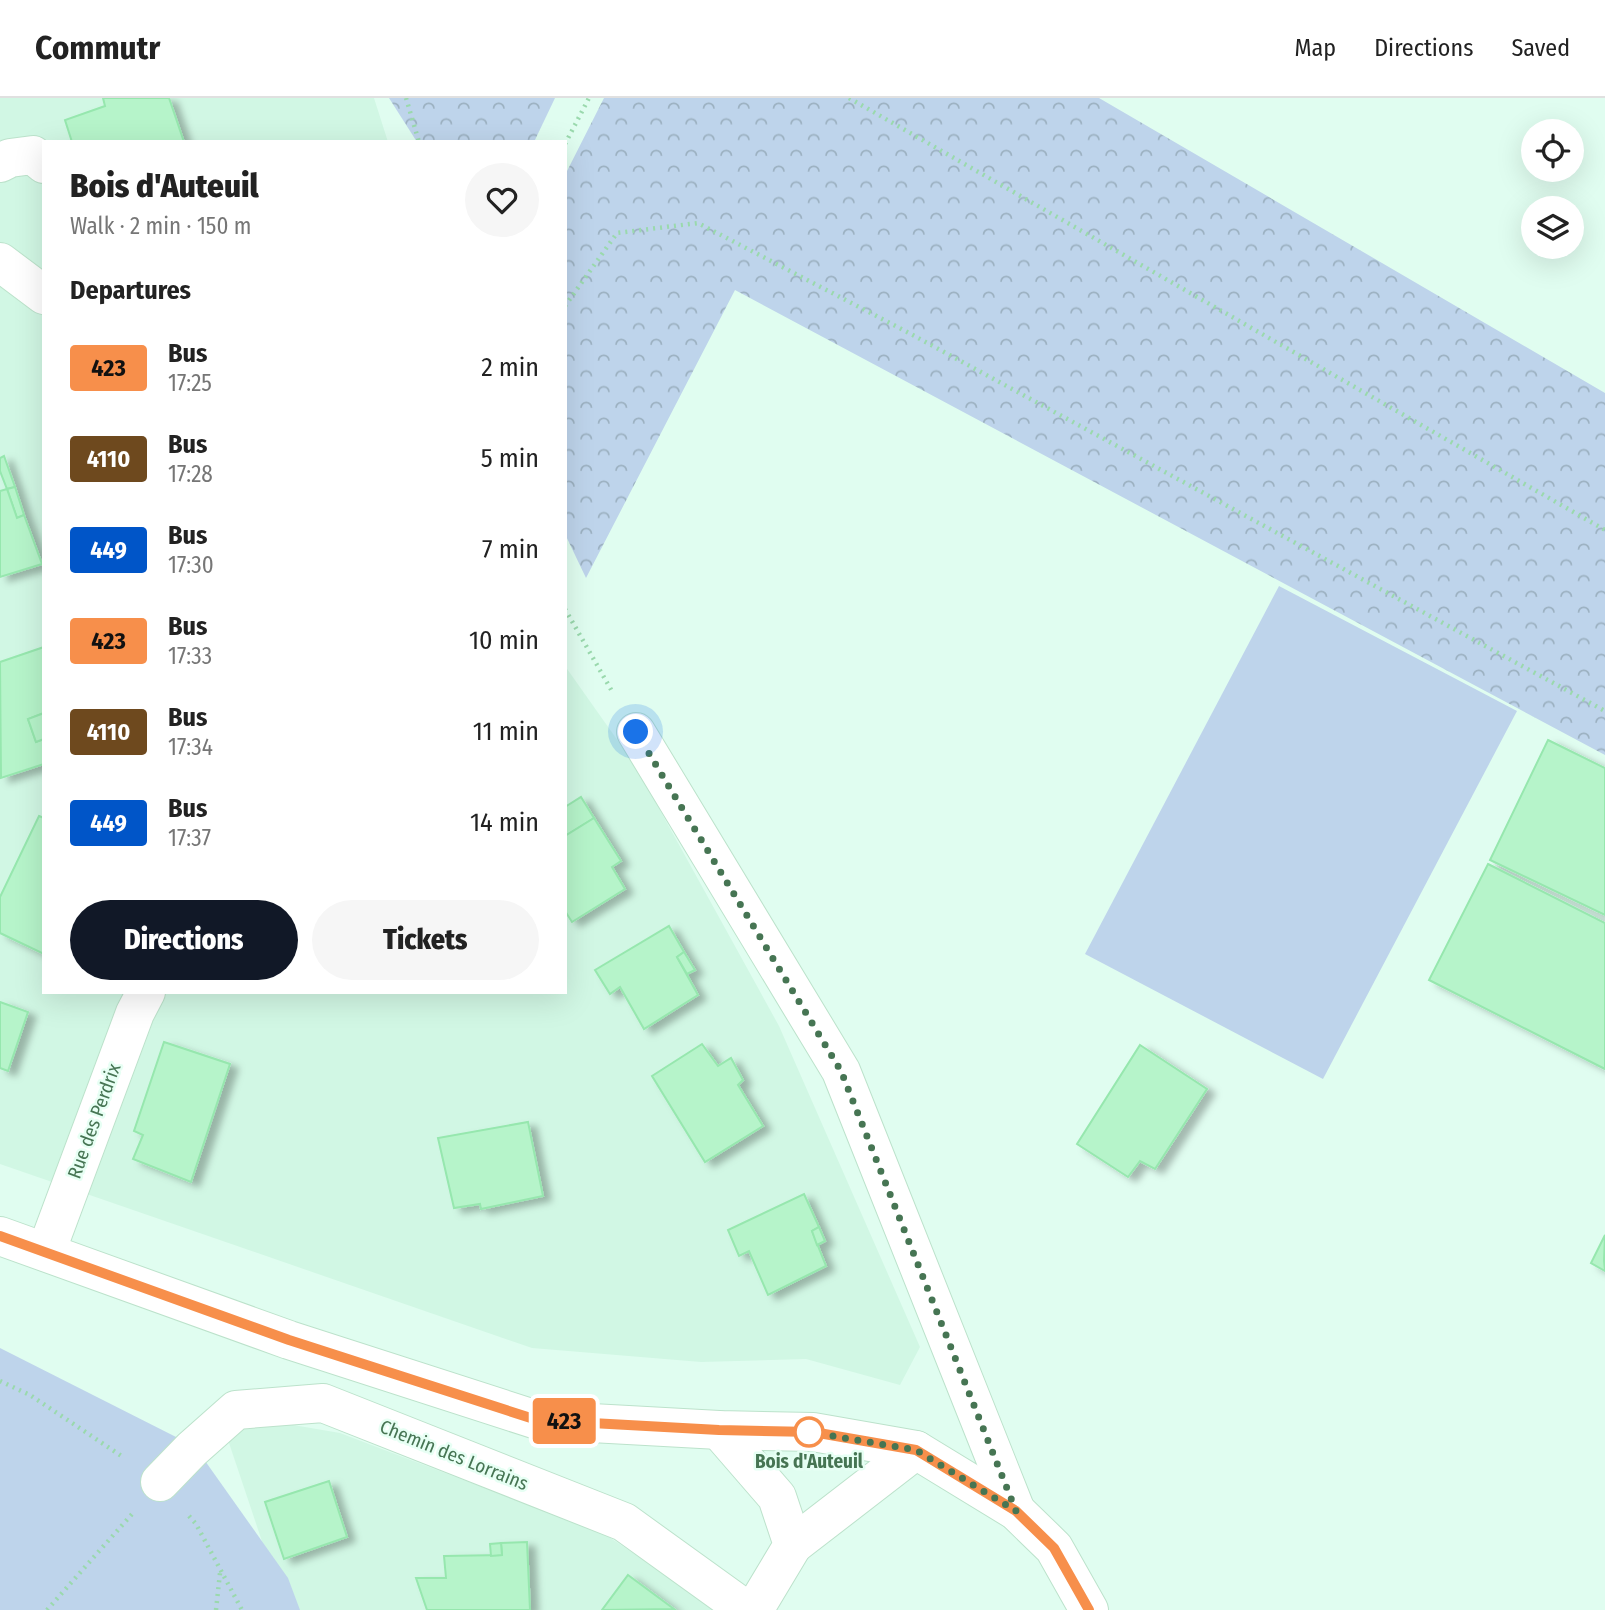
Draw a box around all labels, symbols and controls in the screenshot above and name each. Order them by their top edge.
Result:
text: Commutr [35,28,160,68]
text: Map [1295,34,1336,62]
text: Directions [1374,34,1473,62]
text: Saved [1511,34,1570,62]
map controls [1521,119,1584,259]
button: locate [1521,119,1584,182]
button: heart [465,163,539,237]
text: Bois d'Auteuil [70,166,259,206]
button: layers [1521,196,1584,259]
text: Walk · 2 min · 150 m [70,212,252,240]
text: Departures [70,275,191,306]
text: Bus [168,338,207,369]
text: 2 min [481,352,539,383]
text: 423 [91,354,126,382]
text: 17:25 [168,369,212,397]
text: Bus [168,429,207,460]
text: 5 min [481,443,539,474]
text: 4110 [87,445,130,473]
text: 17:28 [168,460,213,488]
text: Bus [168,520,207,551]
text: 7 min [482,534,539,565]
text: 449 [90,536,127,564]
text: 17:30 [168,551,214,579]
text: Bus [168,611,207,642]
text: 10 min [469,625,539,656]
text: 423 [91,627,126,655]
text: 17:33 [168,642,212,670]
text: Bus [168,702,207,733]
your location [618,714,653,749]
text: 11 min [473,716,539,747]
text: 4110 [87,718,130,746]
text: 17:34 [168,733,213,761]
text: Bus [168,793,207,824]
text: 14 min [470,807,539,838]
text: 449 [90,809,127,837]
text: 17:37 [168,824,211,852]
button: Directions [70,900,298,980]
button: Tickets [312,900,539,980]
street label: Rue des Perdrix [62,1060,126,1182]
line badge: 423 [524,1398,604,1444]
text: 423 [547,1407,581,1435]
street label: Chemin des Lorrains [377,1415,531,1495]
marker: Bois d'Auteuil [794,1417,824,1447]
place label: Bois d'Auteuil [755,1450,864,1473]

